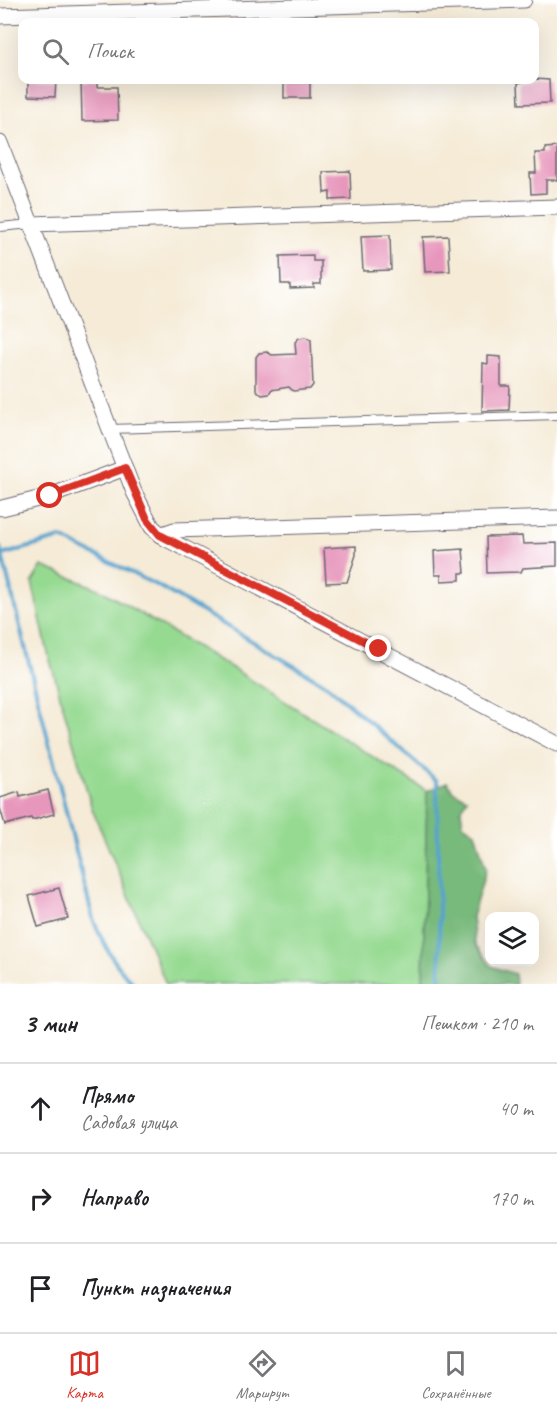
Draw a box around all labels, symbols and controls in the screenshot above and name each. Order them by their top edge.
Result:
search box [18,18,539,84]
icon: search [39,35,72,68]
text: Поиск [87,37,133,65]
route start [36,482,62,508]
route end [365,635,391,661]
map controls [485,912,539,966]
button: layers [485,912,539,966]
text: 3 мин [24,1007,77,1040]
text: Пешком · 210 m [421,1011,533,1036]
text: Прямо [81,1082,133,1110]
icon: ahead [24,1092,57,1125]
text: 40 m [499,1096,533,1121]
text: Садовая улица [81,1110,177,1135]
icon: right [24,1182,57,1215]
text: Направо [81,1184,148,1212]
text: 170 m [490,1186,533,1211]
icon: arrive [24,1272,57,1305]
text: Пункт назначения [81,1274,230,1302]
tab: Карта [66,1347,103,1403]
tab: Маршрут [236,1347,288,1403]
tab: Сохранённые [421,1347,491,1403]

